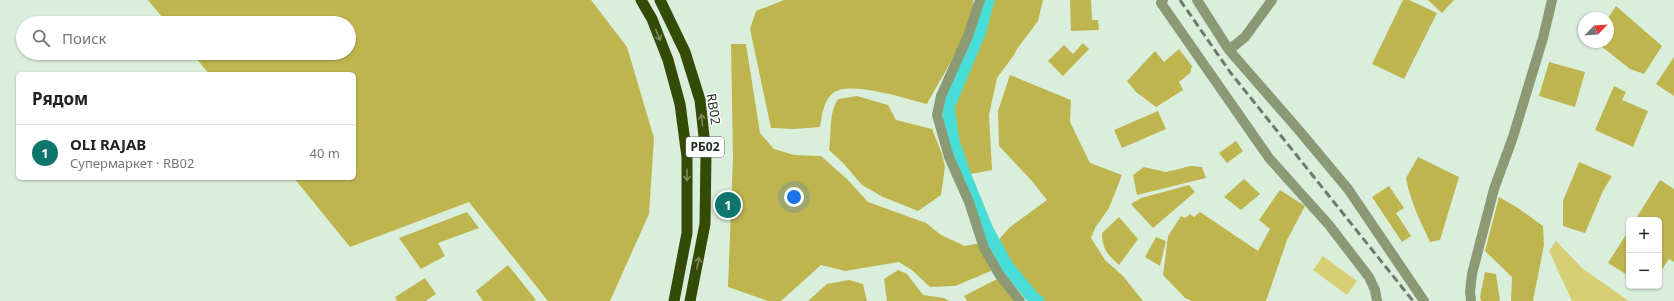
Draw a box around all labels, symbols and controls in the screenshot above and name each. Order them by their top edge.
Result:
north arrow [1578,12,1614,48]
search box [16,16,356,60]
icon: search [30,27,52,49]
text: Поиск [62,28,107,48]
one-way arrow [655,29,663,41]
text: Рядом [32,87,88,110]
street label: RB02 [703,92,725,126]
one-way arrow [698,114,706,127]
text: OLI RAJAB [70,134,146,154]
road number: РБ02 [686,137,724,157]
text: 1 [41,144,49,162]
text: 40 m [310,144,340,162]
text: Супермаркет · RB02 [70,154,194,172]
one-way arrow [683,168,691,181]
your location [784,187,804,207]
pin: 1 [715,190,741,220]
map controls [1626,217,1662,289]
button: + [1626,217,1662,253]
button: − [1626,253,1662,289]
one-way arrow [694,257,702,270]

